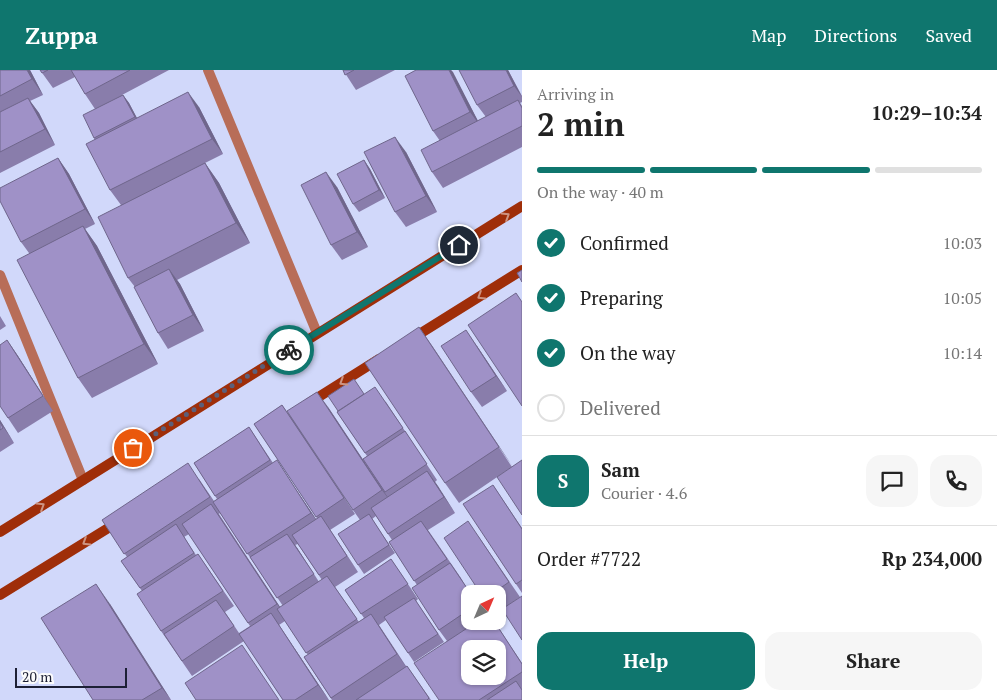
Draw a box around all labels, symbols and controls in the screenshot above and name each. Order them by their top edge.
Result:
text: Zuppa [25,19,98,51]
text: Map [751,23,786,47]
text: Directions [814,23,897,47]
text: Saved [925,23,972,47]
text: Arriving in [537,83,614,105]
text: 10:29–10:34 [871,100,982,125]
text: 2 min [537,103,625,145]
text: On the way · 40 m [537,181,664,203]
one-way arrow [500,213,509,223]
pin [438,224,480,266]
icon: check [537,229,565,257]
text: Confirmed [580,230,669,255]
icon: home [445,231,473,259]
text: 10:03 [943,232,982,254]
icon: check [537,284,565,312]
text: Preparing [580,285,663,310]
text: 10:05 [943,287,982,309]
one-way arrow [477,290,486,299]
courier [264,325,314,375]
icon: bike [275,336,303,364]
icon: check [537,339,565,367]
text: On the way [580,340,675,365]
text: 10:14 [943,342,982,364]
one-way arrow [339,376,348,385]
text: Delivered [580,395,661,420]
pin [112,427,154,469]
icon: bag [119,434,147,462]
button: chat [866,455,918,507]
button: phone [930,455,982,507]
text: Sam [601,457,640,482]
text: S [558,468,568,493]
text: Courier · 4.6 [601,482,687,504]
one-way arrow [36,503,45,513]
one-way arrow [82,535,91,545]
text: Order #7722 [537,546,641,571]
text: Rp 234,000 [882,546,982,571]
north arrow [461,585,506,630]
map controls [461,585,506,685]
button: Help [537,632,755,690]
button: Share [765,632,982,690]
button: layers [461,640,506,685]
scale bar [15,665,128,688]
text: 20 m [22,667,52,686]

